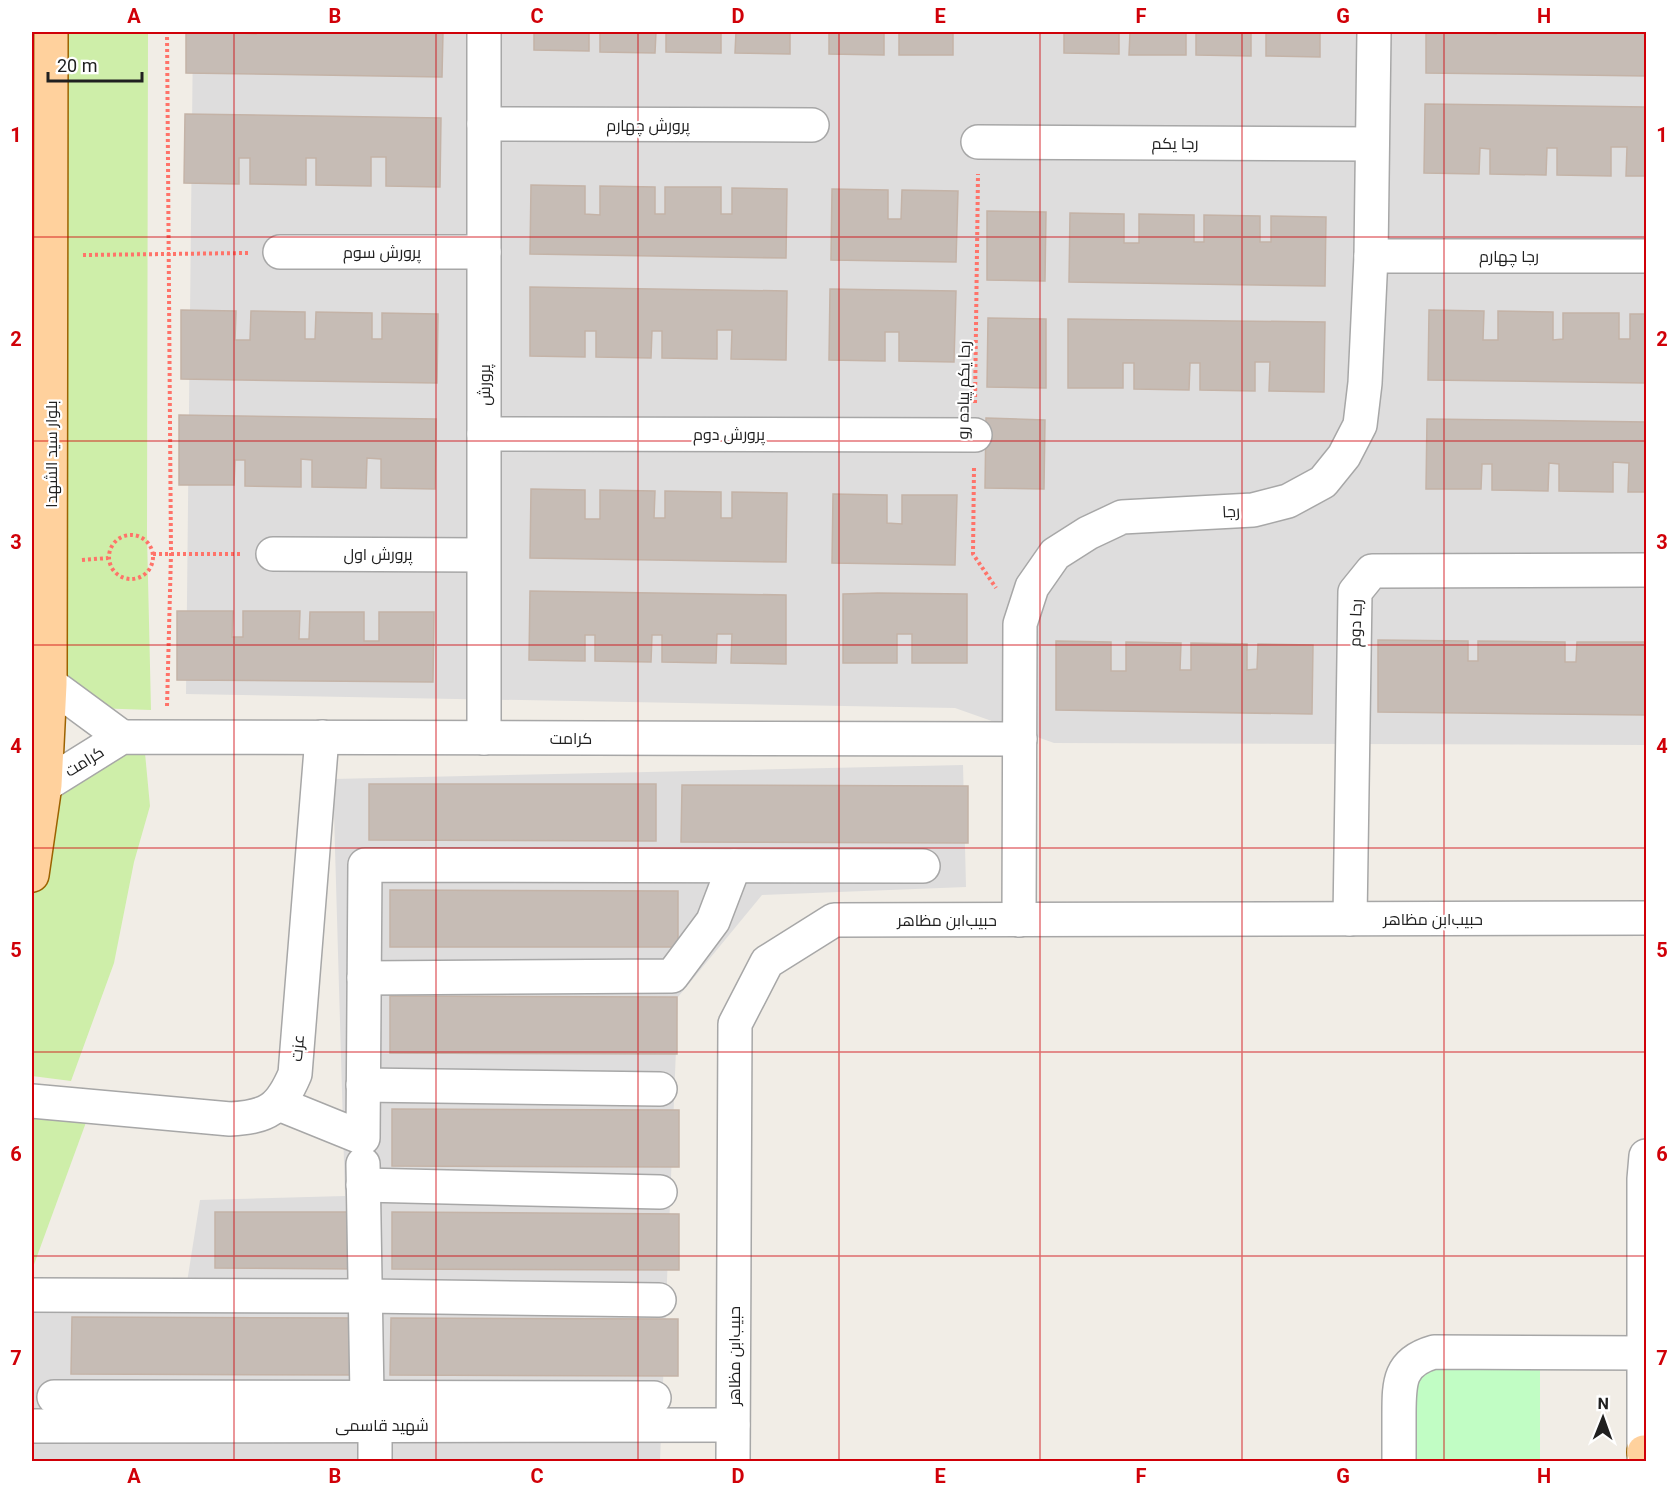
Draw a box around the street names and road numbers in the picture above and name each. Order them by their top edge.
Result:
street label: پرورش چهارم [606,116,691,137]
street label: رجا یکم [1151,134,1199,155]
street label: پرورش سوم [343,243,422,264]
street label: رجا چهارم [1479,247,1539,268]
street label: رجا یکم پیاده رو [953,340,976,440]
street label: پرورش [475,364,496,406]
street label: بلوار سید الشهدا [42,400,62,508]
street label: پرورش دوم [693,425,766,446]
street label: رجا [1222,502,1240,521]
street label: پرورش اول [343,545,413,566]
street label: رجا دوم [1345,599,1368,648]
street label: کرامت [550,729,592,748]
street label: کرامت [61,742,107,781]
street label: حبیب‌ابن مظاهر [1382,910,1483,930]
street label: حبیب‌ابن مظاهر [896,911,997,931]
street label: عزت [287,1034,308,1062]
street label: حبیب‌ابن مظاهر [725,1306,745,1407]
street label: شهید قاسمی [335,1416,429,1436]

